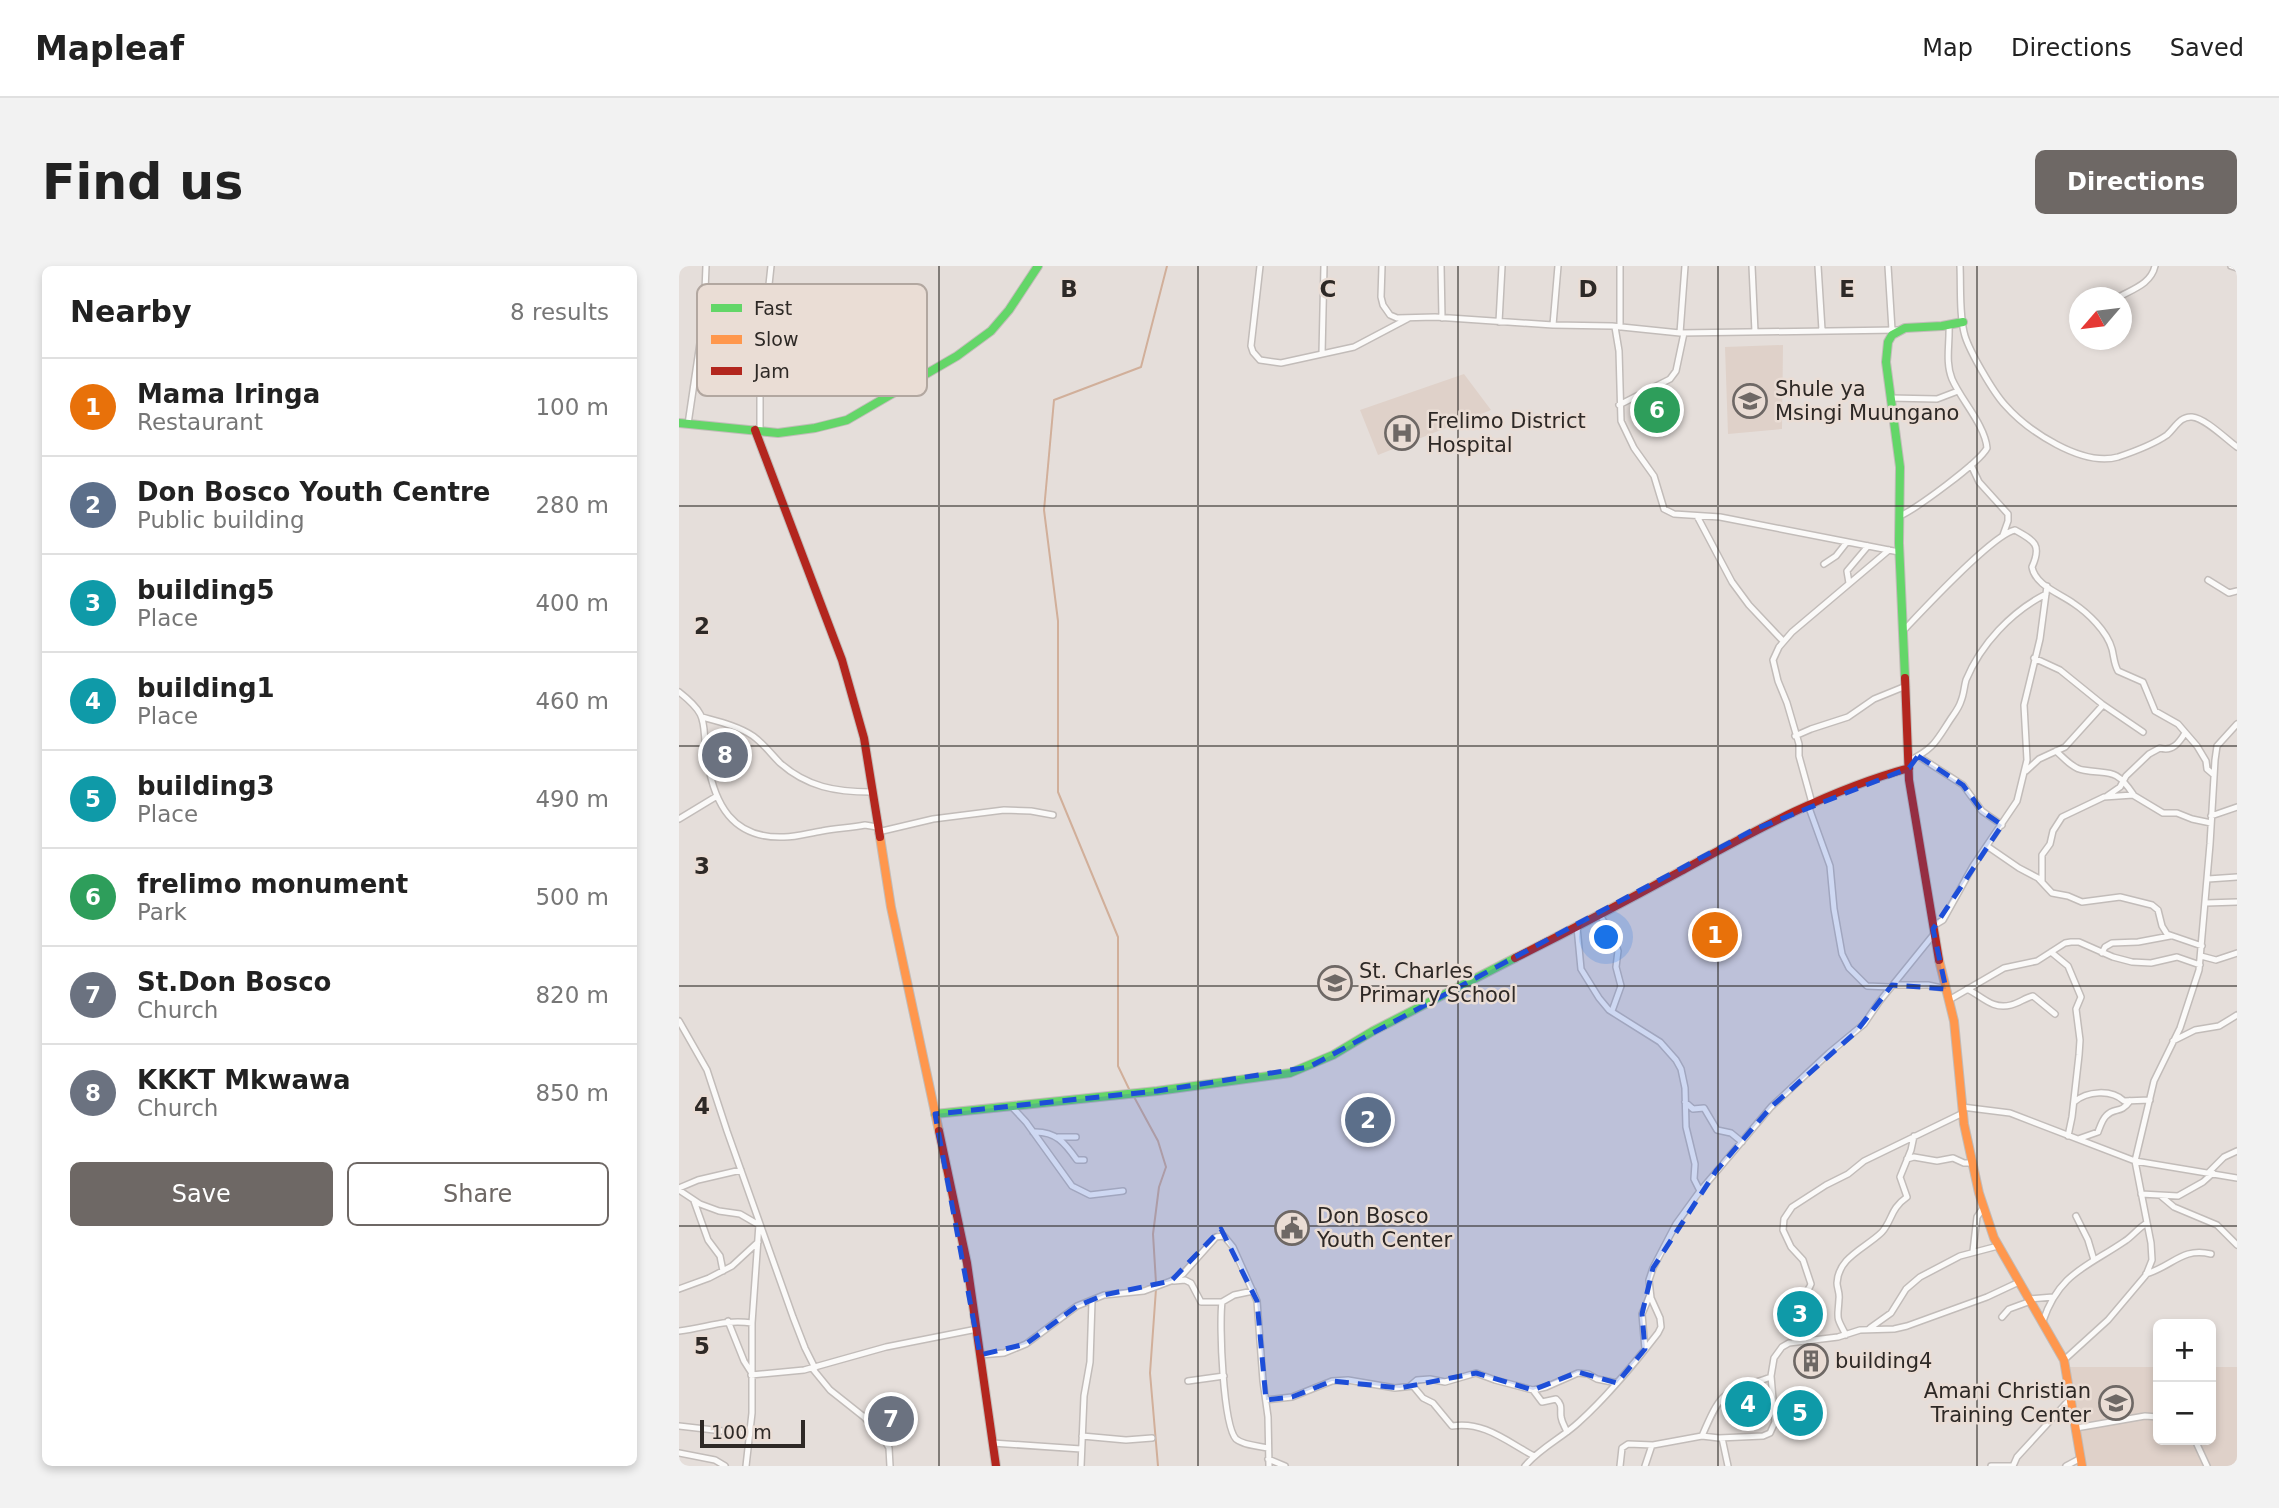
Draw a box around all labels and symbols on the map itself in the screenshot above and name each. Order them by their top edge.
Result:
text: B [1060,276,1078,302]
text: C [1320,276,1336,302]
text: D [1578,276,1598,302]
text: E [1839,276,1855,302]
legend [697,284,927,396]
north arrow [2069,287,2132,350]
text: Fast [754,297,792,319]
text: Slow [754,328,799,350]
text: Jam [753,360,790,382]
place label: Shule ya Msingi Muungano [1775,377,1959,425]
school or university icon: Shule ya Msingi Muungano [1731,382,1769,420]
pin: 6 [1634,384,1680,436]
place label: Frelimo District Hospital [1427,409,1586,457]
hospital icon: Frelimo District Hospital [1383,414,1421,452]
text: 2 [694,613,710,639]
pin: 8 [702,729,748,781]
text: 3 [694,853,710,879]
pin: 1 [1692,909,1738,961]
your location [1589,920,1623,954]
place label: St. Charles Primary School [1359,959,1517,1007]
school or university icon: St. Charles Primary School [1316,964,1354,1002]
text: 4 [694,1093,710,1119]
pin: 2 [1345,1094,1391,1146]
place label: Don Bosco Youth Center [1316,1204,1452,1252]
public building icon: Don Bosco Youth Center [1273,1209,1311,1247]
pin: 3 [1777,1288,1823,1340]
text: 5 [694,1333,710,1359]
building icon: building4 [1792,1342,1830,1380]
place label: building4 [1835,1349,1932,1373]
pin: 4 [1725,1378,1771,1430]
place label: Amani Christian Training Center [1924,1379,2091,1427]
school or university icon: Amani Christian Training Center [2097,1384,2135,1422]
pin: 5 [1777,1387,1823,1439]
pin: 7 [868,1393,914,1445]
scale bar [700,1417,805,1449]

